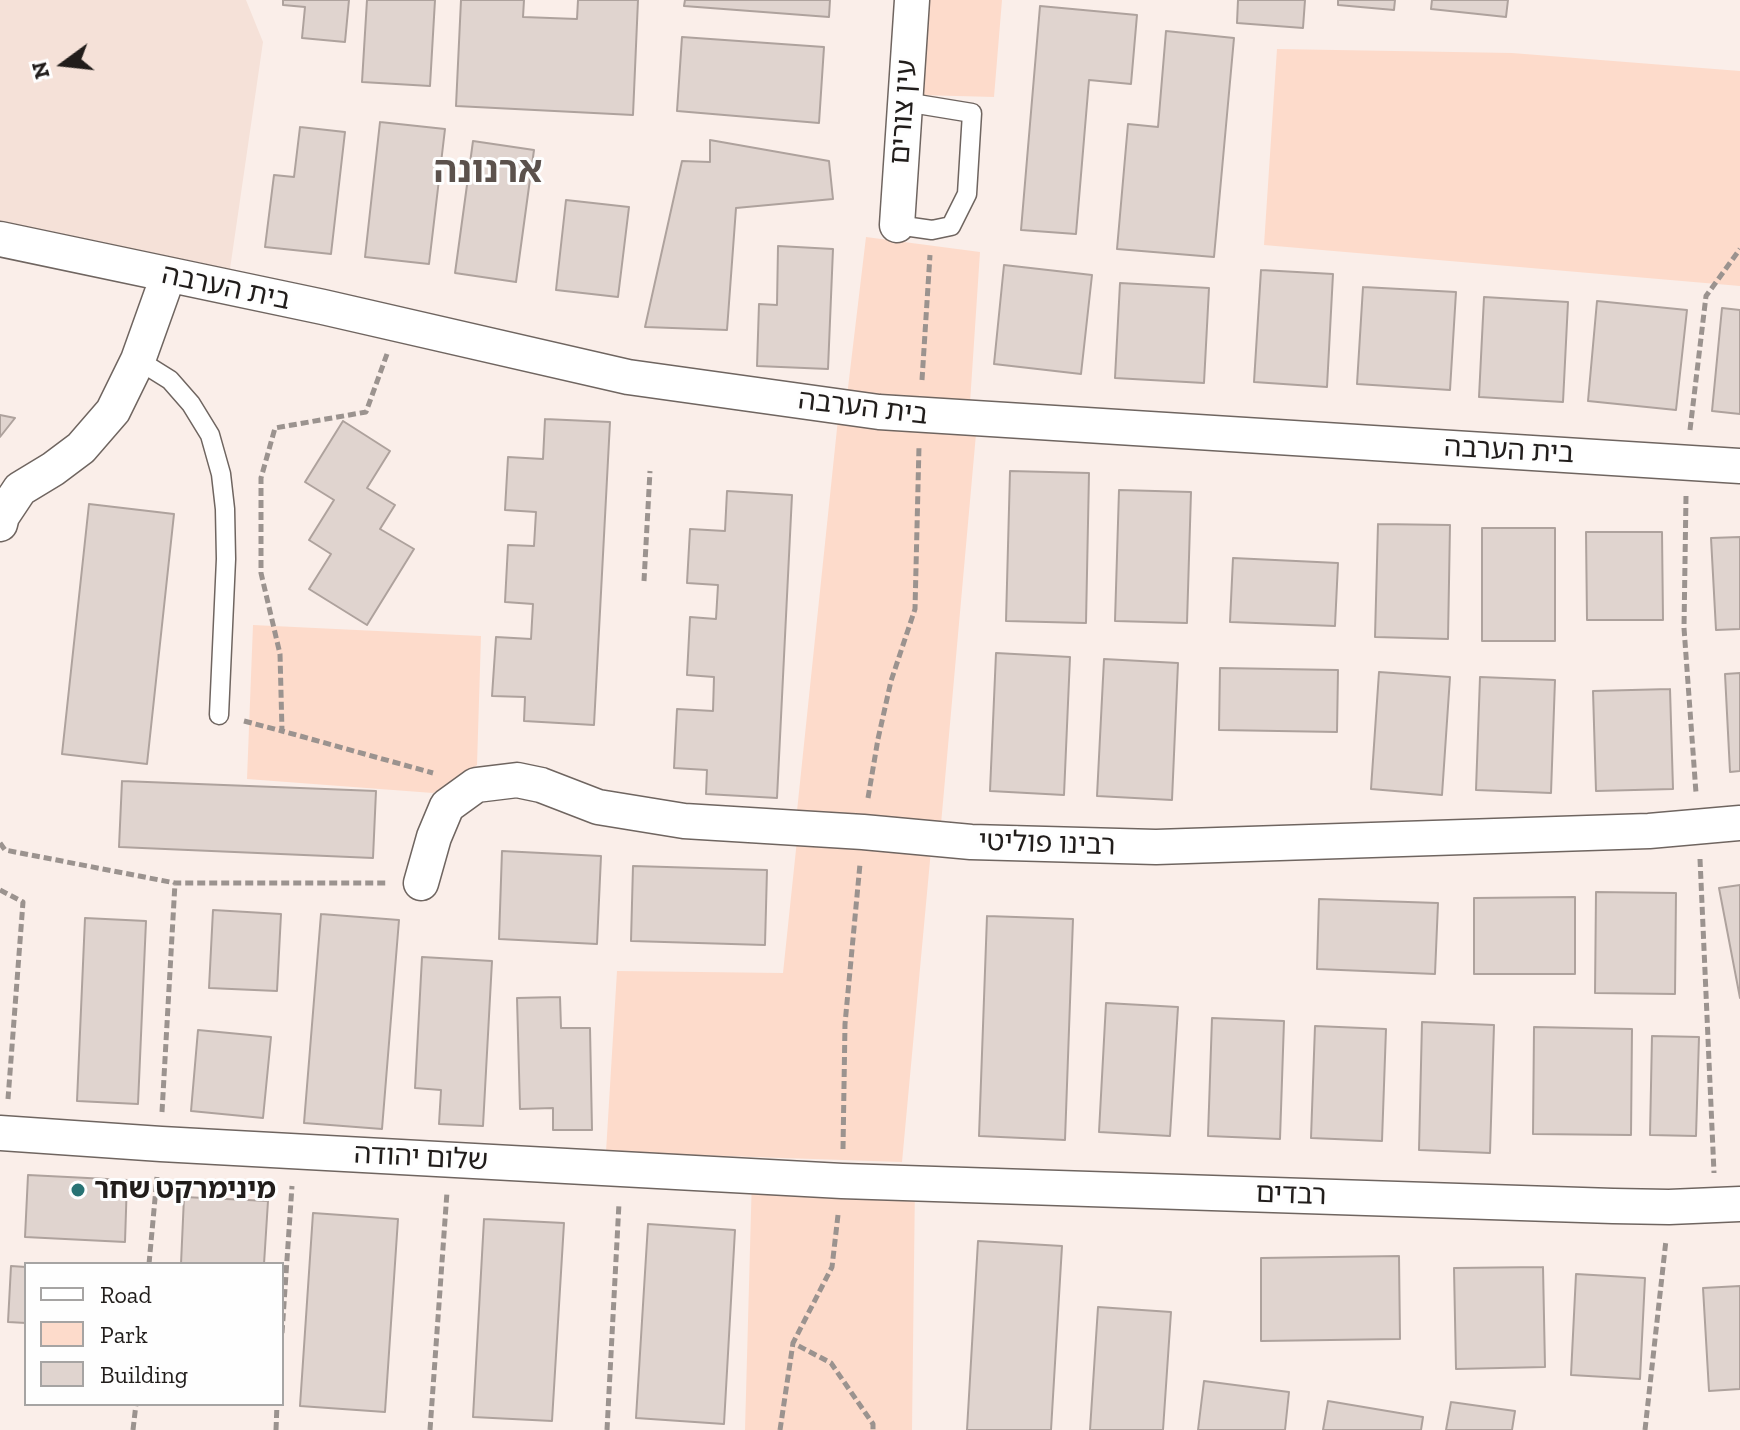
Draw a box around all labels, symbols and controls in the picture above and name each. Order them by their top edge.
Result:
north arrow [24,24,104,104]
street label: עין צורים [884,58,924,166]
text: N [25,59,56,82]
district label: ארנונה [434,150,542,194]
street label: בית הערבה [159,258,293,318]
street label: בית הערבה [796,383,930,433]
street label: בית הערבה [1443,431,1575,471]
street label: רבינו פוליטי [978,825,1116,863]
street label: שלום יהודה [353,1138,489,1178]
place label: מינימרקט שחר [94,1173,276,1207]
street label: רבדים [1255,1177,1327,1213]
marker: מינימרקט שחר [69,1181,87,1199]
legend [24,1262,284,1406]
text: Road [100,1280,152,1309]
text: Park [100,1320,148,1349]
text: Building [100,1360,188,1389]

